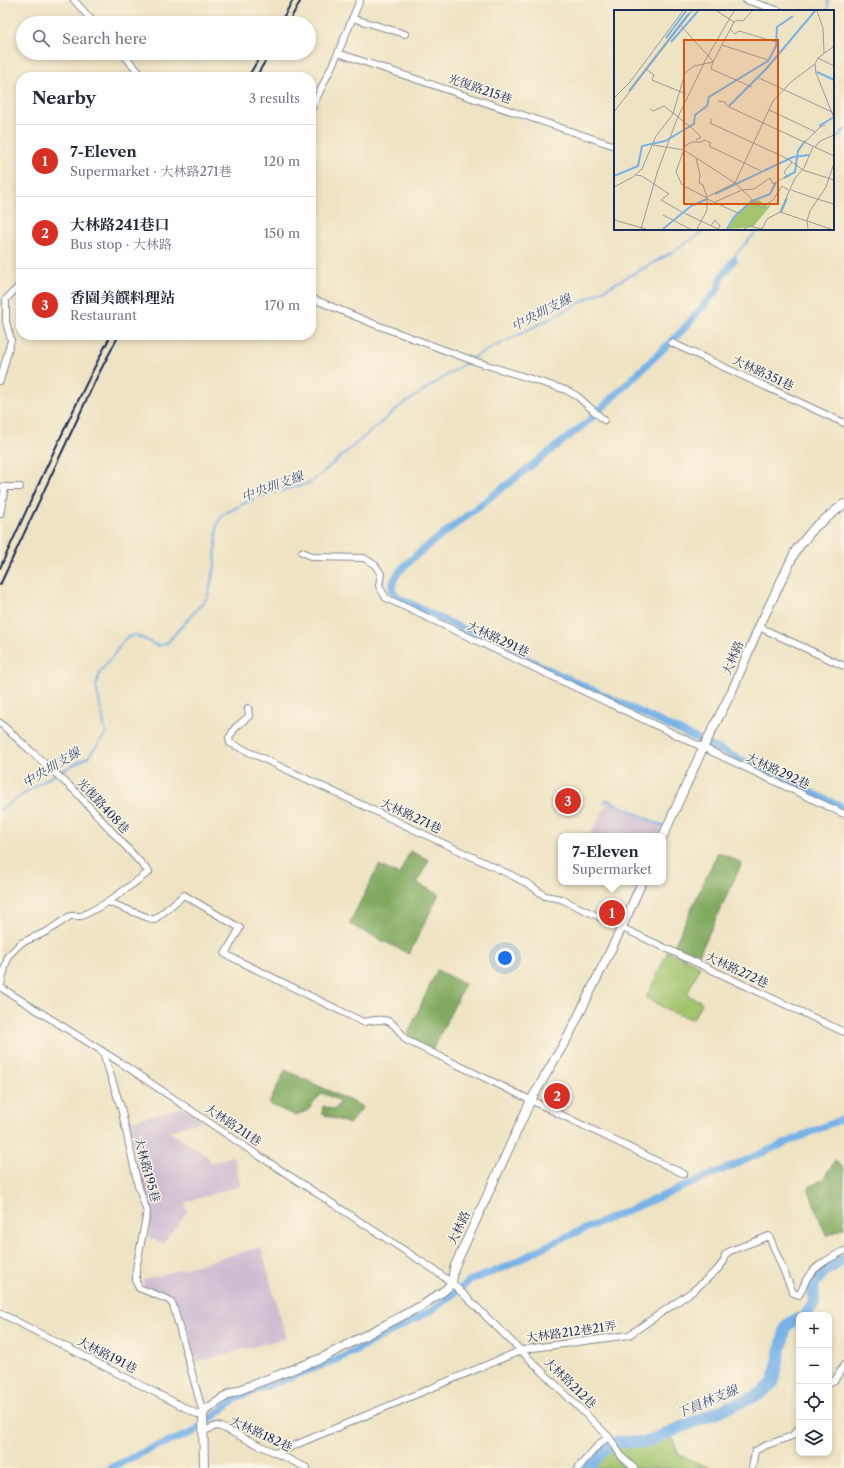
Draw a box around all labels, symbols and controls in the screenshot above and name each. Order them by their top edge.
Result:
inset map [614,10,834,230]
search box [16,16,316,60]
icon: search [30,27,52,49]
text: Search here [62,29,147,48]
street label: 光復路215巷 [446,71,514,106]
text: Nearby [32,88,96,108]
text: 3 results [249,90,300,106]
text: 7-Eleven [70,142,137,161]
text: 1 [42,153,48,169]
text: 120 m [263,153,300,169]
text: Supermarket · 大林路271巷 [70,163,232,179]
text: 大林路241巷口 [70,215,170,234]
text: 2 [41,225,49,241]
text: 150 m [264,225,300,241]
text: Bus stop · 大林路 [70,236,172,252]
text: 香園美饌料理站 [70,288,175,307]
water label: 中央圳支線 [508,289,575,334]
text: 3 [41,297,49,313]
text: 170 m [264,297,300,313]
text: Restaurant [70,307,137,323]
street label: 大林路351巷 [730,352,796,393]
water label: 中央圳支線 [239,467,307,505]
street label: 大林路291巷 [465,618,532,659]
street label: 大林路 [719,638,746,677]
water label: 中央圳支線 [19,742,85,791]
street label: 大林路292巷 [744,749,813,792]
street label: 光復路408巷 [74,775,133,836]
pin: 3 [555,786,581,816]
street label: 大林路271巷 [378,795,444,836]
popup [558,833,666,885]
text: 7-Eleven [572,842,639,861]
text: Supermarket [572,861,652,877]
pin: 1 [599,898,625,928]
your location [495,948,515,968]
street label: 大林路272巷 [703,948,771,991]
pin: 2 [544,1081,570,1111]
street label: 大林路211巷 [202,1100,264,1149]
street label: 大林路195巷 [132,1136,163,1204]
street label: 大林路 [444,1208,473,1247]
map controls [796,1312,832,1456]
button: + [796,1312,832,1348]
street label: 大林路212巷21弄 [525,1318,617,1345]
street label: 大林路191巷 [75,1333,140,1376]
button: − [796,1348,832,1384]
street label: 大林路212巷 [541,1354,600,1411]
water label: 下員林支線 [674,1380,742,1421]
button: locate [796,1384,832,1420]
street label: 大林路182巷 [228,1413,295,1455]
button: layers [796,1420,832,1456]

